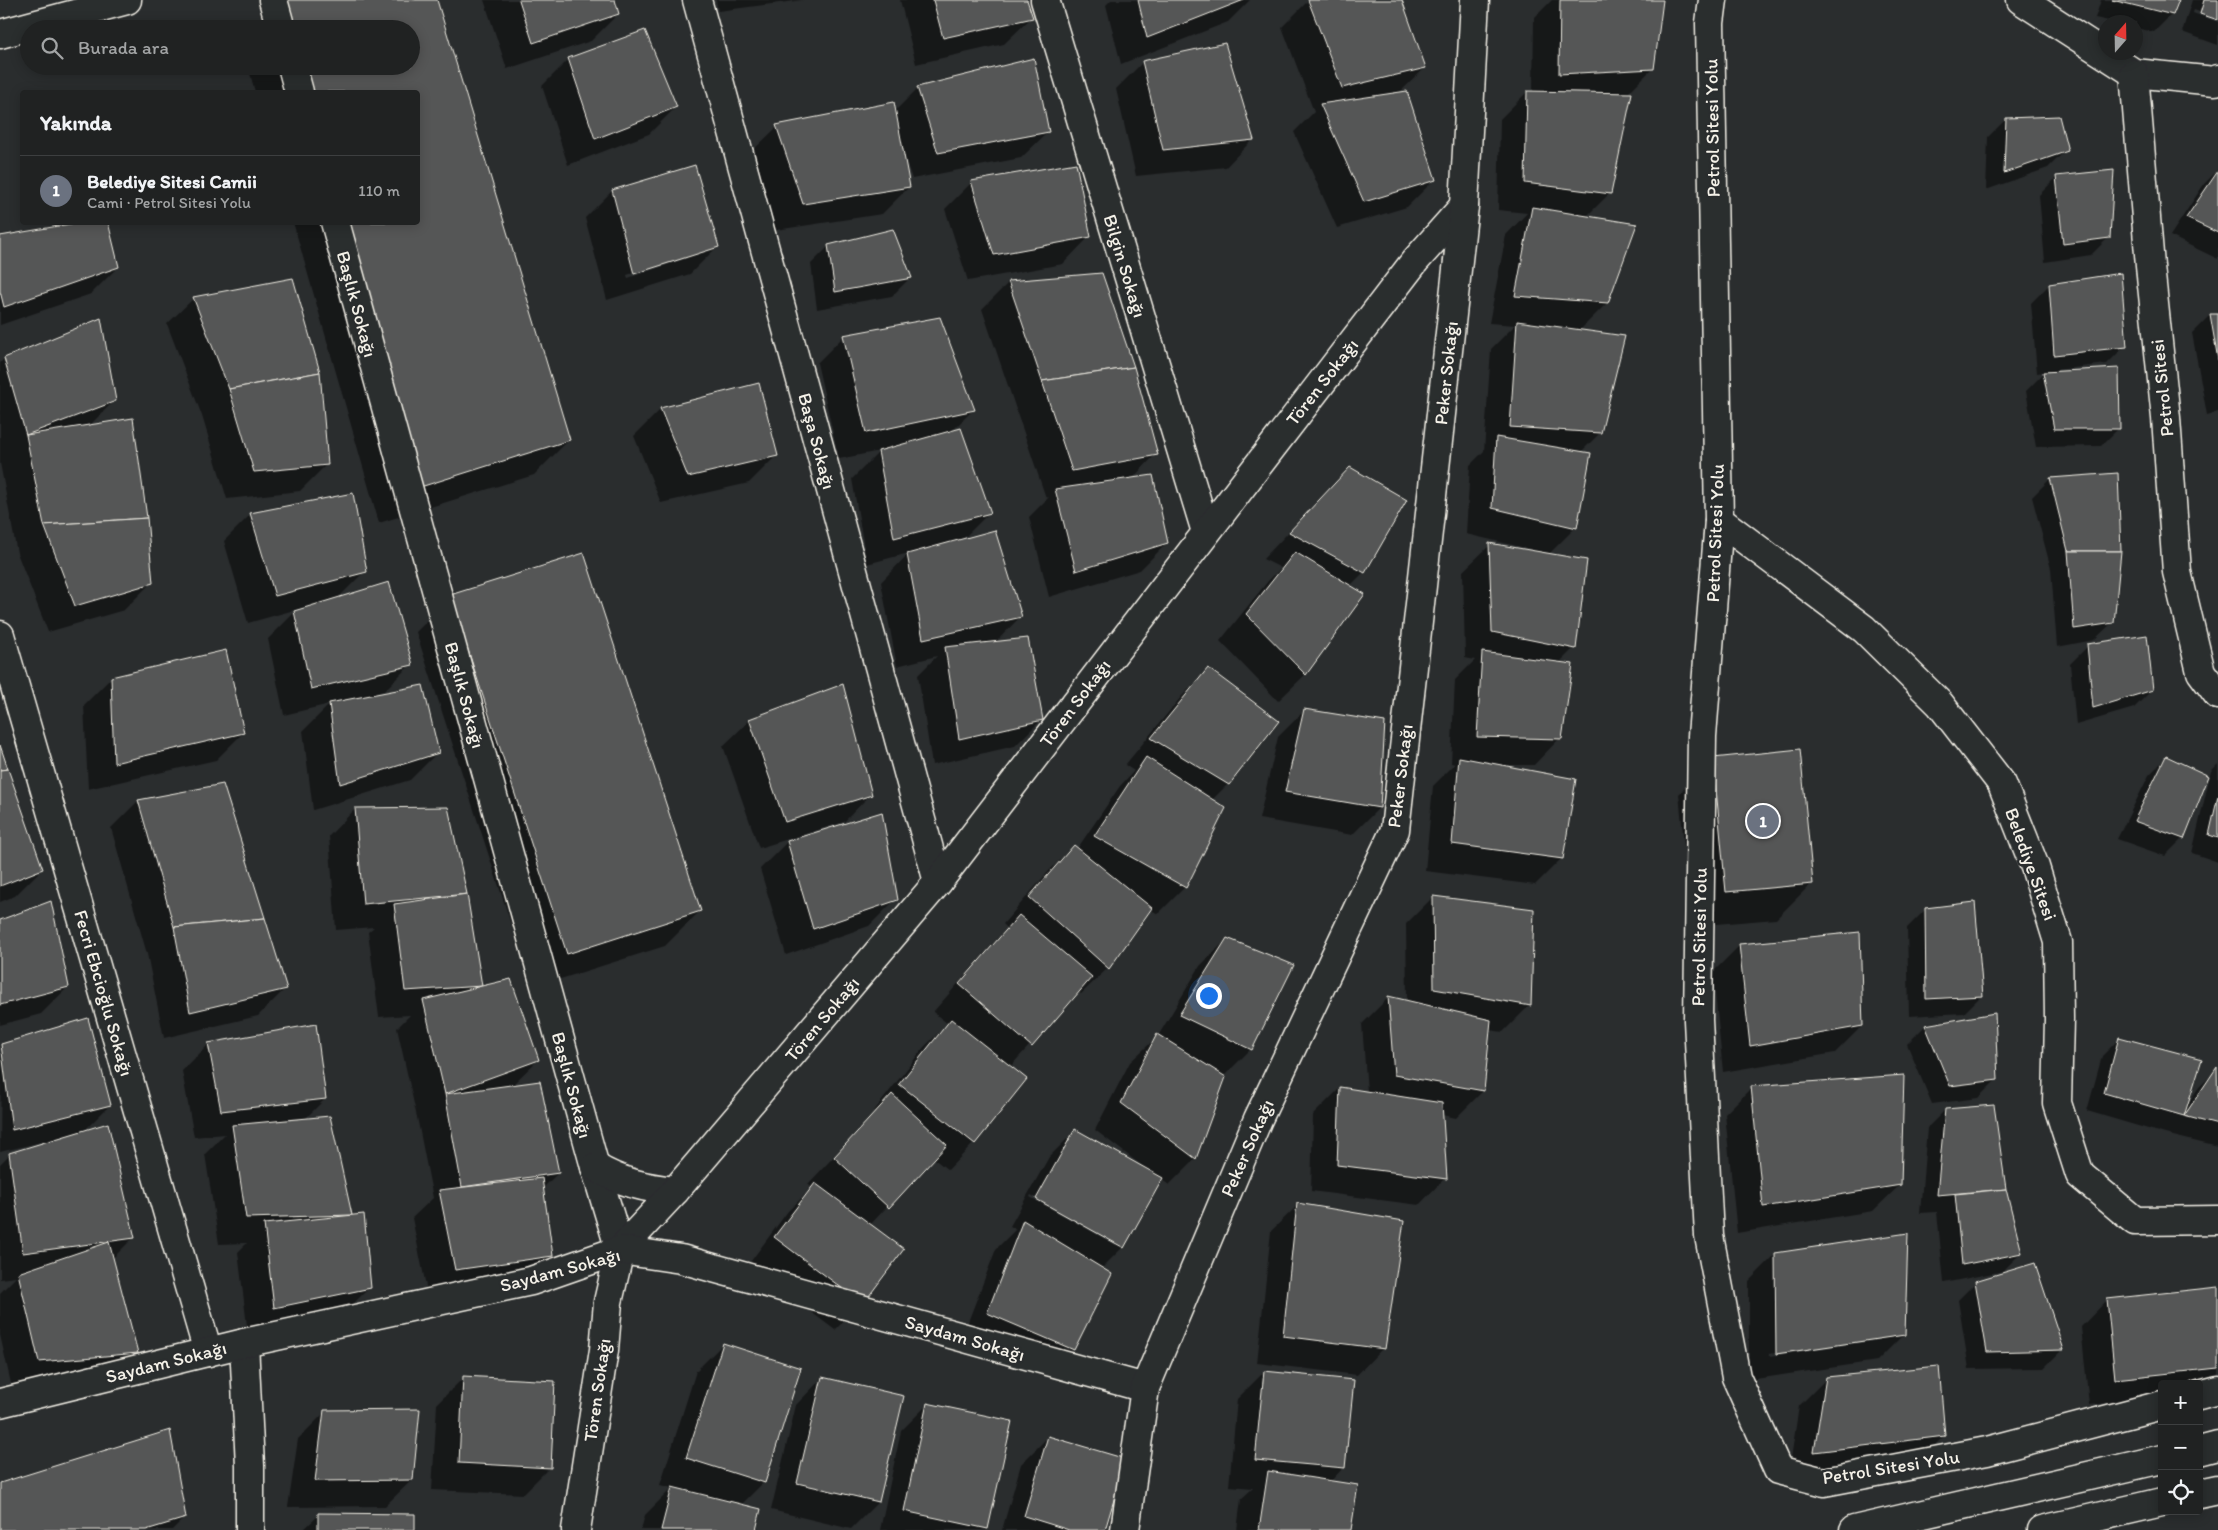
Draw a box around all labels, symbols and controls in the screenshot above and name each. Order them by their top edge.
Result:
north arrow [2098,15,2143,60]
search box [20,20,420,75]
icon: search [38,34,66,62]
text: Burada ara [78,36,169,59]
street label: Petrol Sitesi Yolu [1699,58,1725,197]
text: Yakında [40,110,112,135]
text: Belediye Sitesi Camii [87,170,257,193]
text: 1 [52,181,60,200]
text: 110 m [358,181,400,200]
text: Cami · Petrol Sitesi Yolu [87,193,251,212]
street label: Bilgin Sokağı [1098,212,1152,320]
street label: Başlık Sokağı [332,248,382,360]
street label: Peker Sokağı [1429,320,1463,426]
street label: Tören Sokağı [1281,334,1363,430]
street label: Petrol Sitesi [2145,338,2179,438]
street label: Başa Sokağı [793,390,841,492]
street label: Petrol Sitesi Yolu [1701,463,1729,603]
street label: Başlık Sokağı [440,639,490,751]
street label: Tören Sokağı [1034,654,1116,752]
street label: Peker Sokağı [1382,723,1418,829]
pin: 1 [1747,802,1779,840]
street label: Belediye Sitesi [2000,805,2062,923]
street label: Petrol Sitesi Yolu [1686,867,1712,1006]
street label: Fecri Ebcioğlu Sokağı [69,907,139,1079]
street label: Tören Sokağı [780,972,864,1066]
your location [1196,983,1222,1009]
street label: Başlık Sokağı [547,1029,597,1141]
street label: Peker Sokağı [1215,1096,1279,1200]
street label: Saydam Sokağı [497,1243,623,1297]
street label: Saydam Sokağı [902,1310,1028,1366]
street label: Saydam Sokağı [103,1336,229,1388]
street label: Tören Sokağı [578,1337,616,1443]
map controls [2158,1380,2203,1515]
button: + [2158,1380,2203,1425]
button: − [2158,1425,2203,1470]
street label: Petrol Sitesi Yolu [1821,1445,1962,1489]
button: locate [2158,1470,2203,1515]

